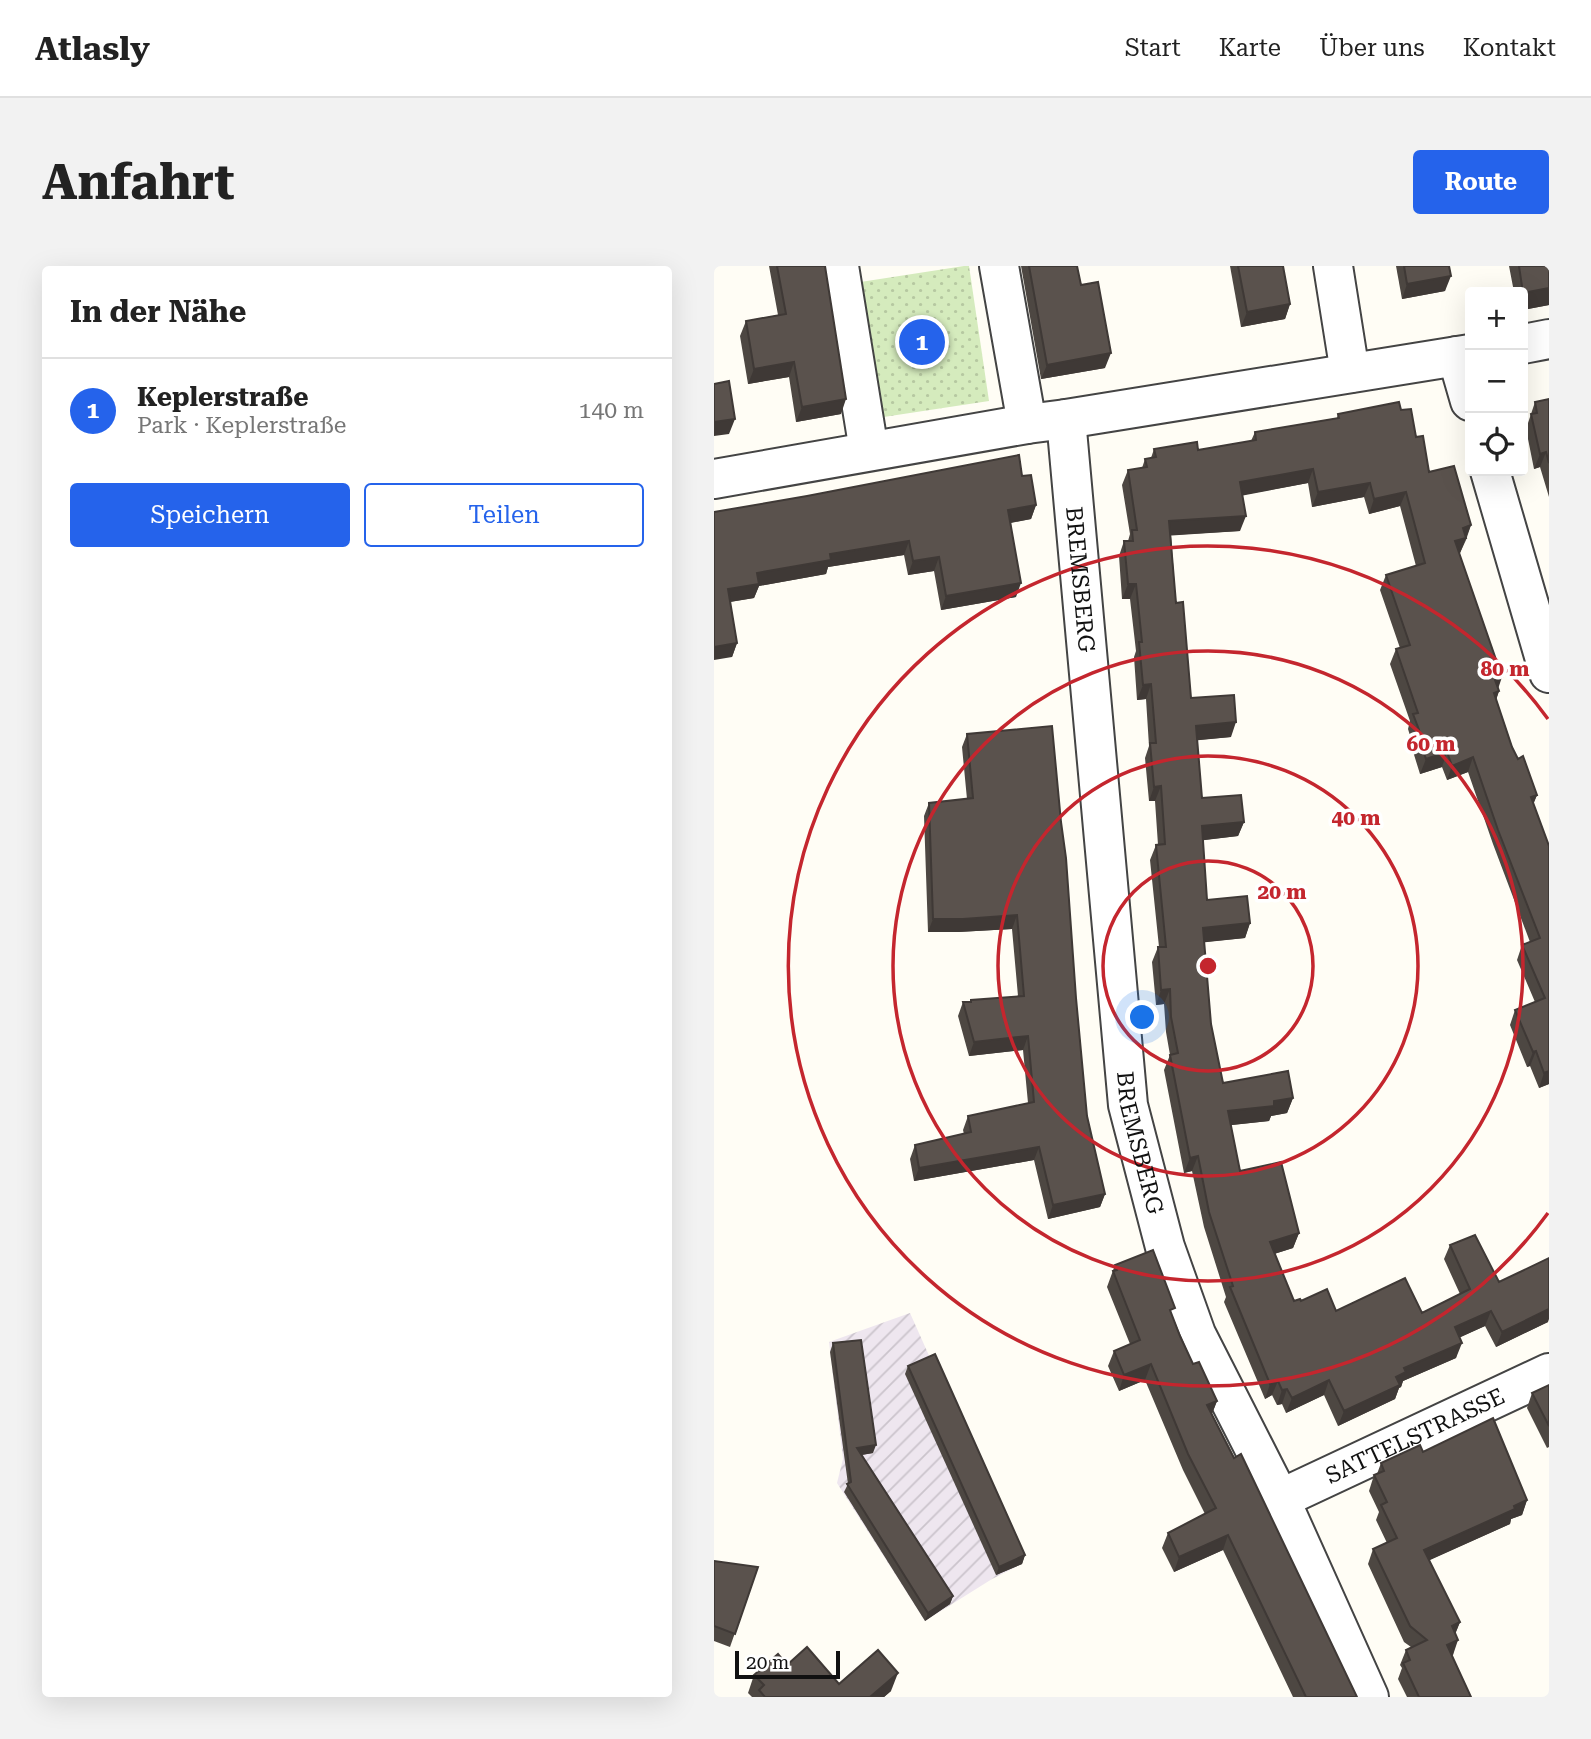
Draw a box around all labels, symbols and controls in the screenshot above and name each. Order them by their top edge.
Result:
text: Atlasly [35,29,150,68]
text: Start [1125,34,1181,62]
text: Karte [1219,34,1281,62]
text: Über uns [1319,34,1425,62]
text: Kontakt [1463,34,1556,62]
button: Route [1413,150,1549,214]
text: Anfahrt [42,154,235,211]
map controls [1465,287,1528,476]
button: + [1465,287,1528,350]
text: In der Nähe [70,294,246,329]
pin: 1 [899,316,945,368]
button: − [1465,350,1528,413]
text: Keplerstraße [137,382,308,412]
text: 1 [87,397,99,424]
text: 140 m [579,397,644,424]
text: Park · Keplerstraße [137,412,346,439]
button: locate [1465,413,1528,476]
button: Speichern [70,483,350,547]
button: Teilen [364,483,644,547]
street label: BREMSBERG [1060,505,1100,654]
text: 80 m [1480,657,1530,681]
text: 60 m [1406,732,1456,756]
text: 40 m [1331,806,1381,830]
text: 20 m [1257,880,1307,904]
centre of rings [1196,954,1220,978]
your location [1125,1000,1159,1034]
street label: BREMSBERG [1111,1070,1169,1217]
street label: SATTELSTRASSE [1321,1383,1509,1490]
scale bar [735,1648,840,1680]
text: 20 m [746,1651,789,1674]

